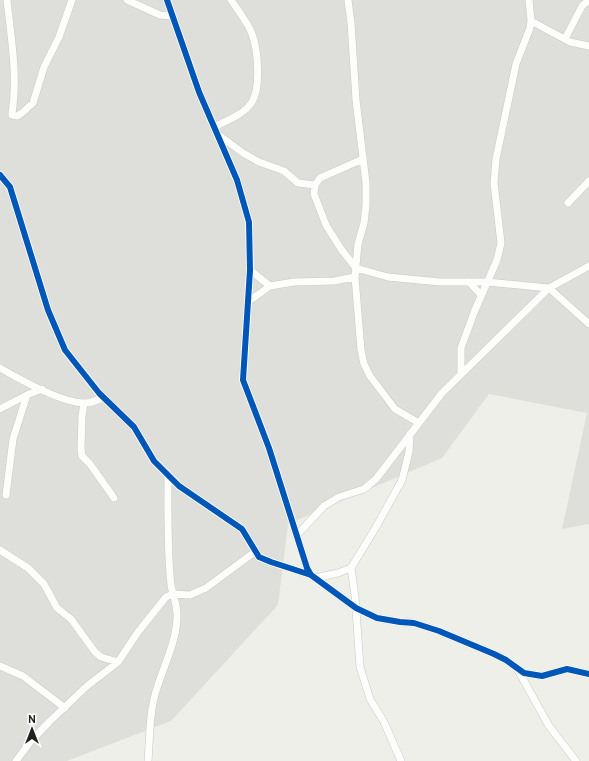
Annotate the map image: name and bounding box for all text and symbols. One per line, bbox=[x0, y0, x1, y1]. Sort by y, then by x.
north arrow bbox=[12, 709, 52, 749]
text: N bbox=[28, 713, 36, 727]

